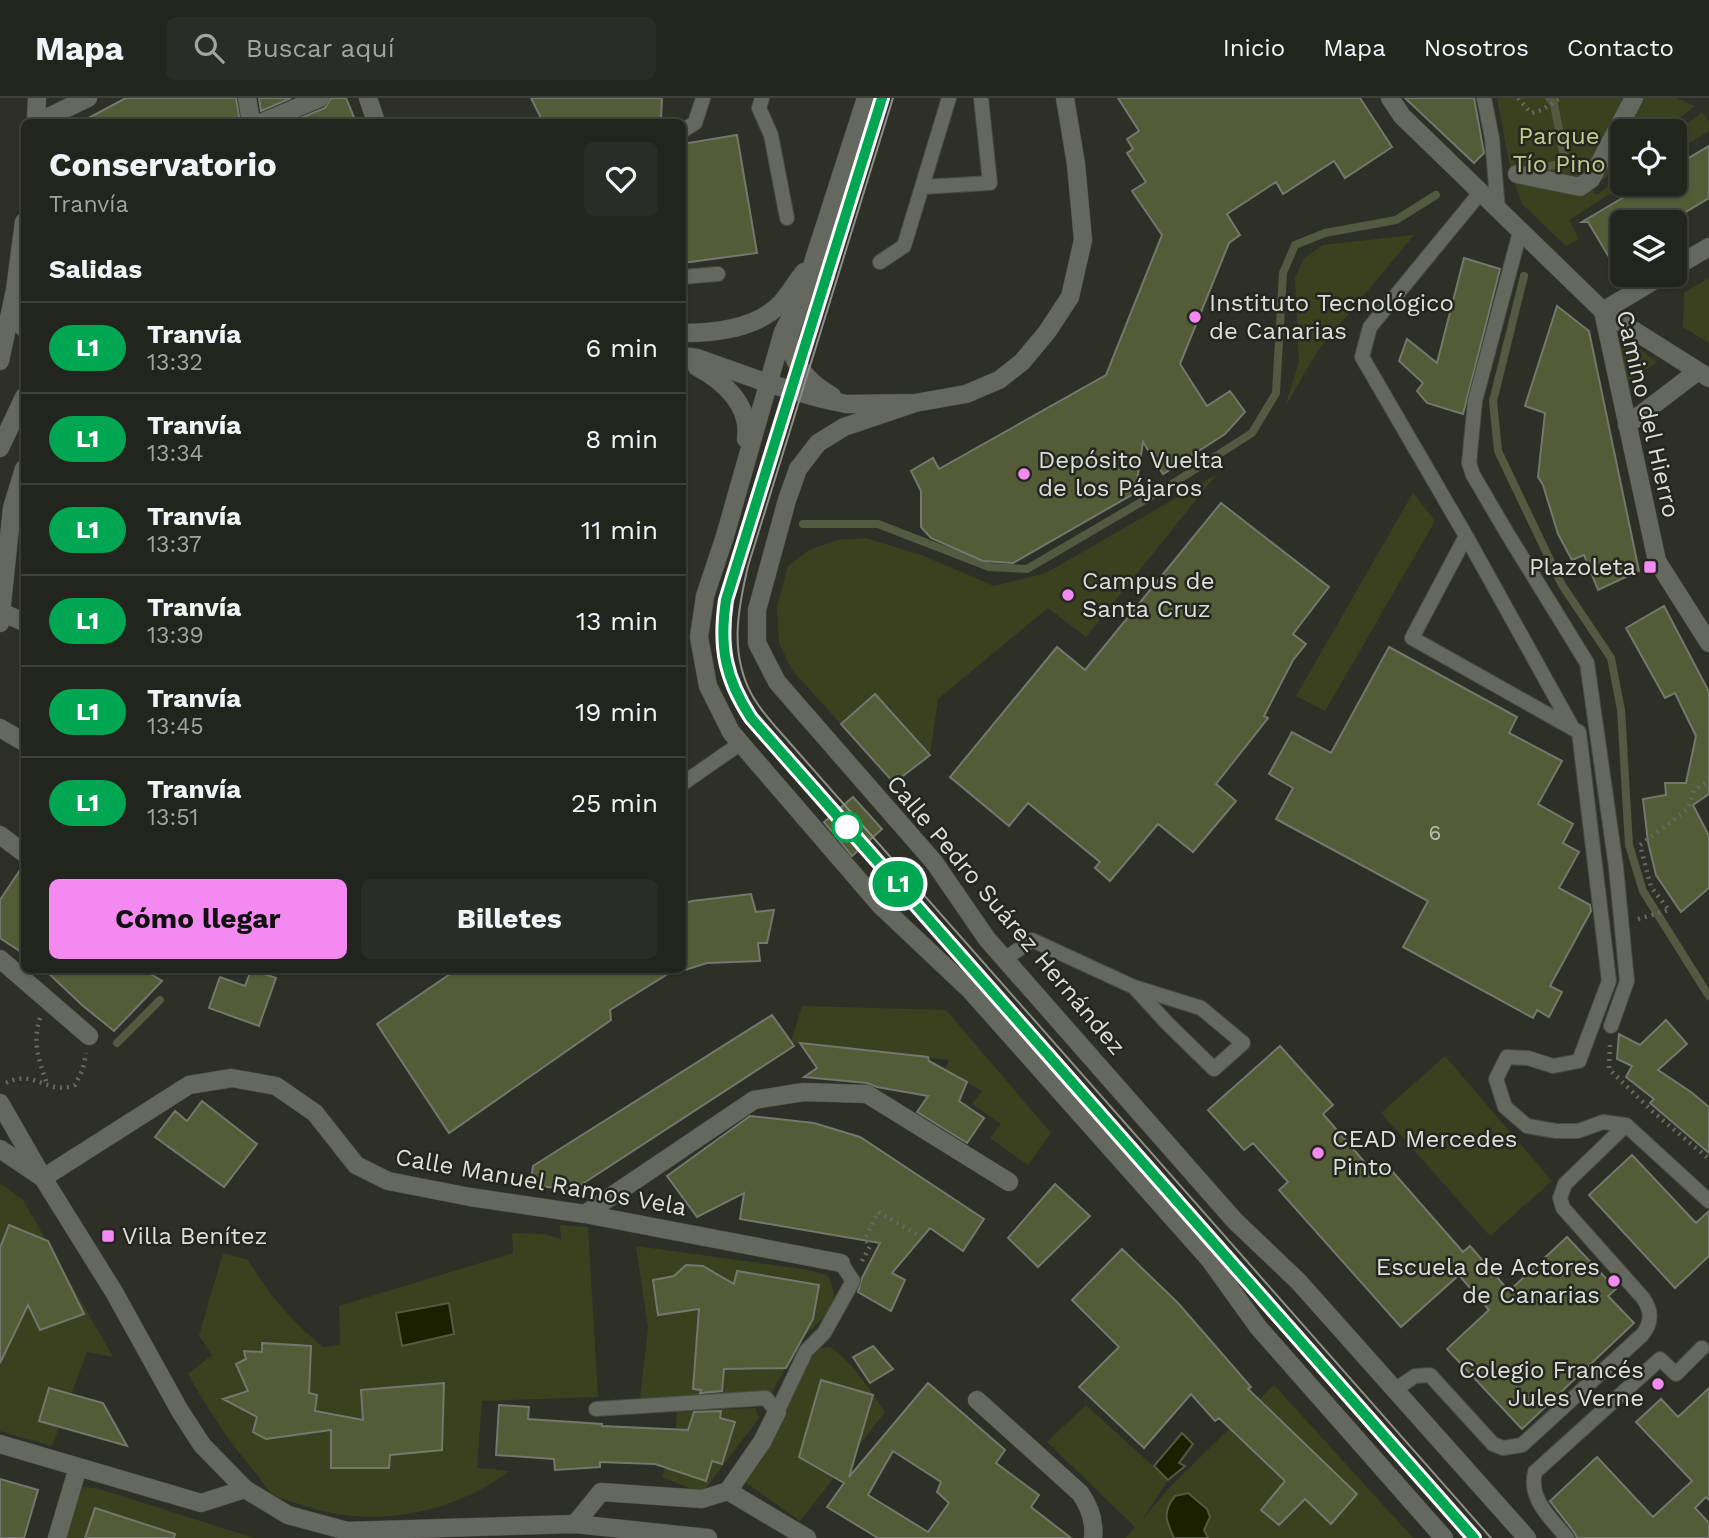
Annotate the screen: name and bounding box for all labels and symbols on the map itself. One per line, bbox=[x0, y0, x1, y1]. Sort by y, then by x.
park label: Parque Tío Pino bbox=[1512, 122, 1606, 178]
place label: Instituto Tecnológico de Canarias bbox=[1209, 289, 1454, 345]
street label: Camino del Hierro bbox=[1611, 308, 1685, 520]
marker: Instituto Tecnológico de Canarias bbox=[1187, 309, 1203, 325]
place label: Depósito Vuelta de los Pájaros bbox=[1038, 446, 1223, 502]
marker: Depósito Vuelta de los Pájaros bbox=[1016, 466, 1032, 482]
place label: Plazoleta bbox=[1529, 553, 1636, 581]
marker: Plazoleta bbox=[1642, 559, 1658, 575]
place label: Campus de Santa Cruz bbox=[1082, 567, 1215, 623]
marker: Campus de Santa Cruz bbox=[1060, 587, 1076, 603]
street label: Calle Pedro Suárez Hernández bbox=[881, 770, 1131, 1060]
unlabelled marker bbox=[832, 812, 862, 842]
house number: 6 bbox=[1429, 820, 1441, 845]
line badge: L1 bbox=[866, 861, 930, 907]
place label: CEAD Mercedes Pinto bbox=[1332, 1125, 1518, 1181]
street label: Calle Manuel Ramos Vela bbox=[393, 1143, 689, 1221]
marker: CEAD Mercedes Pinto bbox=[1310, 1145, 1326, 1161]
place label: Villa Benítez bbox=[122, 1222, 267, 1250]
marker: Villa Benítez bbox=[100, 1228, 116, 1244]
place label: Escuela de Actores de Canarias bbox=[1376, 1253, 1600, 1309]
marker: Escuela de Actores de Canarias bbox=[1606, 1273, 1622, 1289]
place label: Colegio Francés Jules Verne bbox=[1459, 1356, 1644, 1412]
marker: Colegio Francés Jules Verne bbox=[1650, 1376, 1666, 1392]

